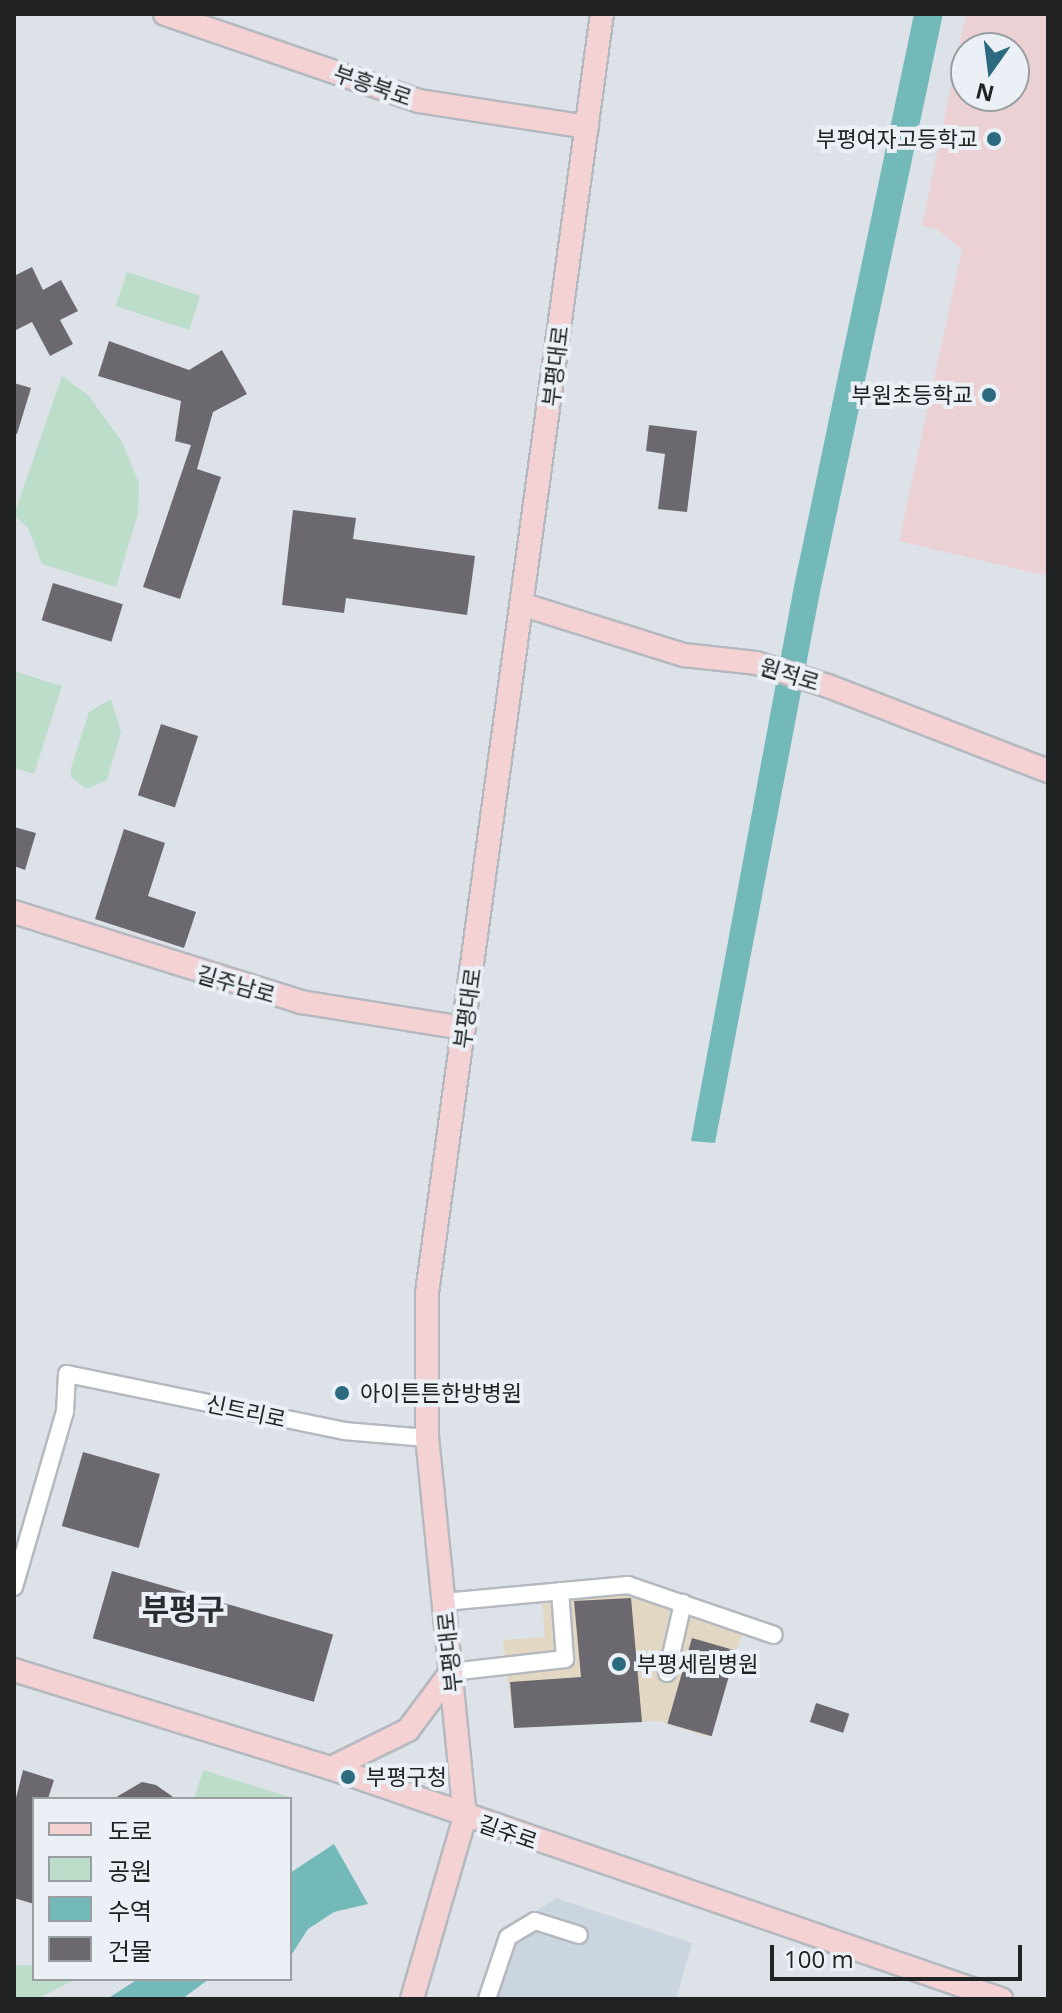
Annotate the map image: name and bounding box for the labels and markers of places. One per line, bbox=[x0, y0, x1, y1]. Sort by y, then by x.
place label: 부평여자고등학교 bbox=[816, 126, 978, 152]
marker: 부평여자고등학교 bbox=[985, 130, 1003, 148]
place label: 부원초등학교 bbox=[852, 382, 973, 408]
marker: 부원초등학교 bbox=[980, 386, 998, 404]
place label: 아이튼튼한방병원 bbox=[360, 1380, 522, 1406]
marker: 아이튼튼한방병원 bbox=[331, 1382, 353, 1404]
place label: 부평세림병원 bbox=[637, 1651, 758, 1677]
marker: 부평세림병원 bbox=[608, 1653, 630, 1675]
place label: 부평구청 bbox=[366, 1764, 447, 1790]
marker: 부평구청 bbox=[337, 1766, 359, 1788]

